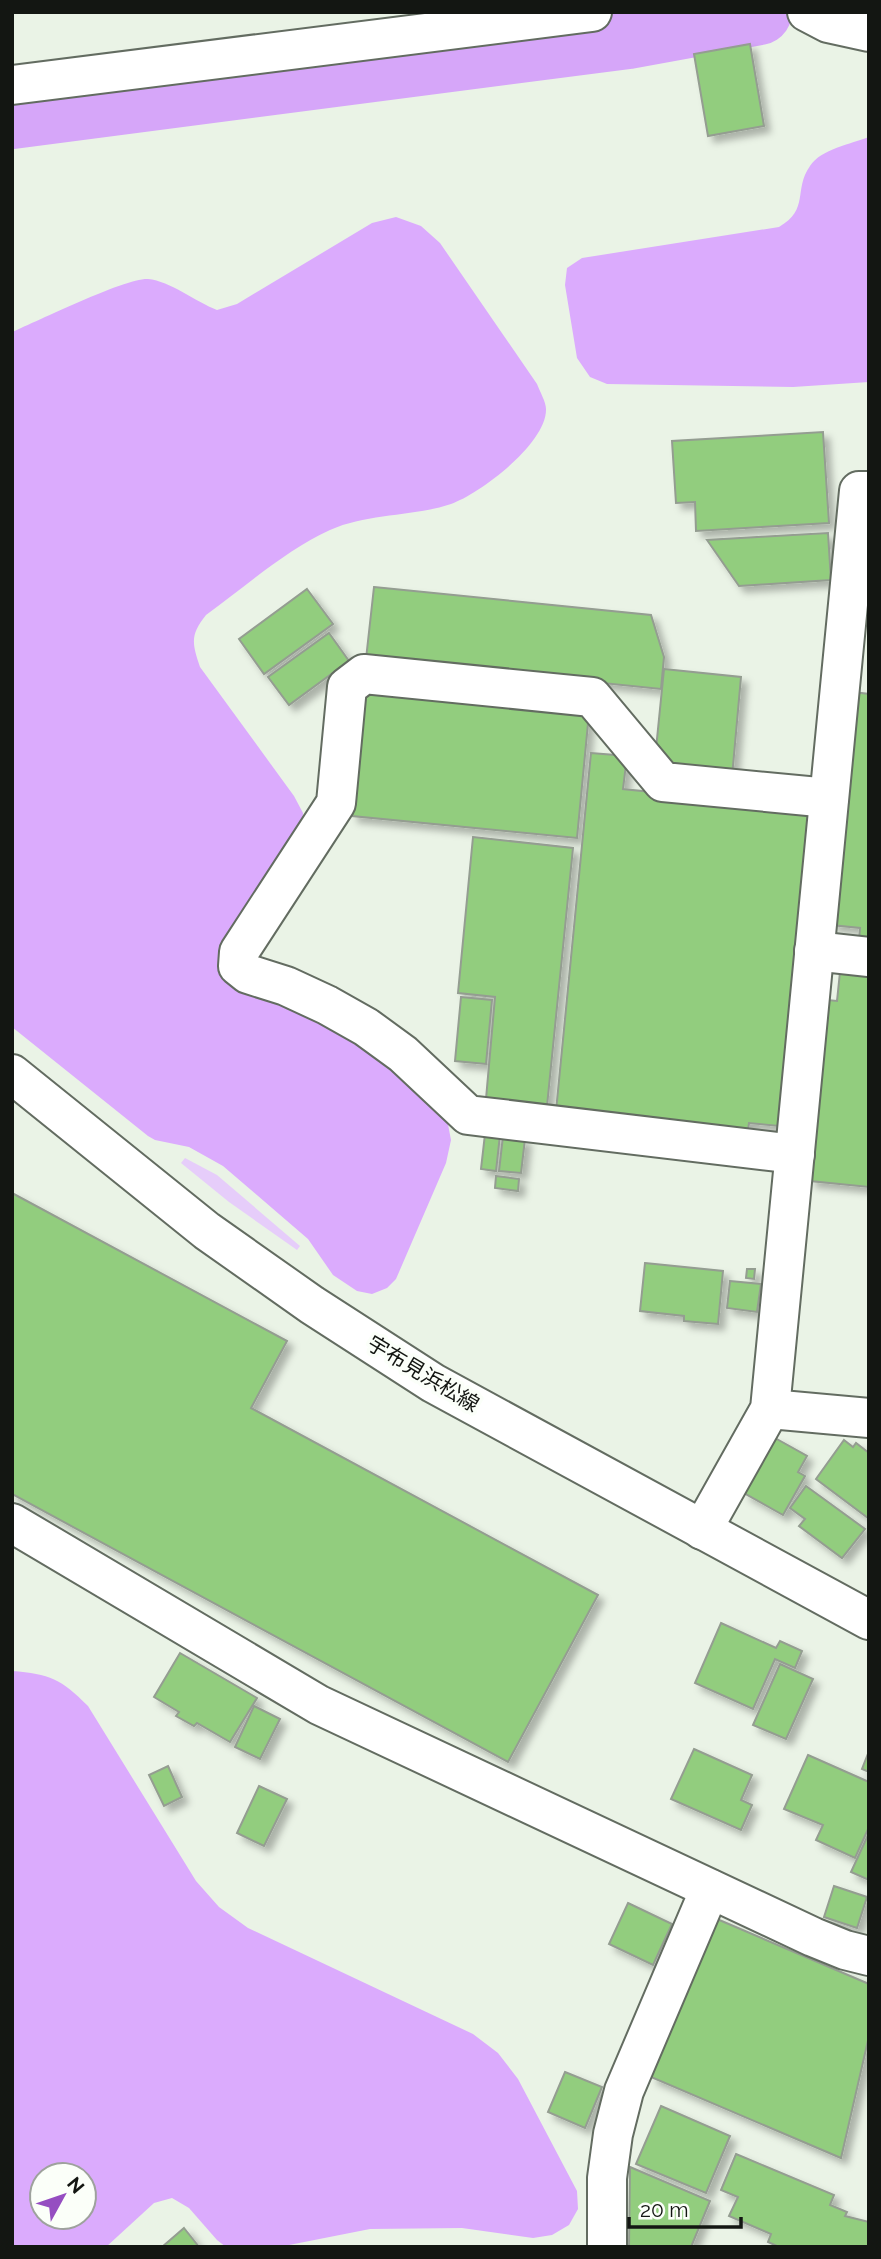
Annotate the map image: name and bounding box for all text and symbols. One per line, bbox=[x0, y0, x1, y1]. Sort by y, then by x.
street label: 宇布見浜松線 bbox=[363, 1330, 484, 1417]
north arrow bbox=[28, 2161, 98, 2231]
text: N bbox=[63, 2172, 89, 2198]
scale bar bbox=[629, 2186, 741, 2230]
text: 20 m bbox=[640, 2197, 688, 2222]

